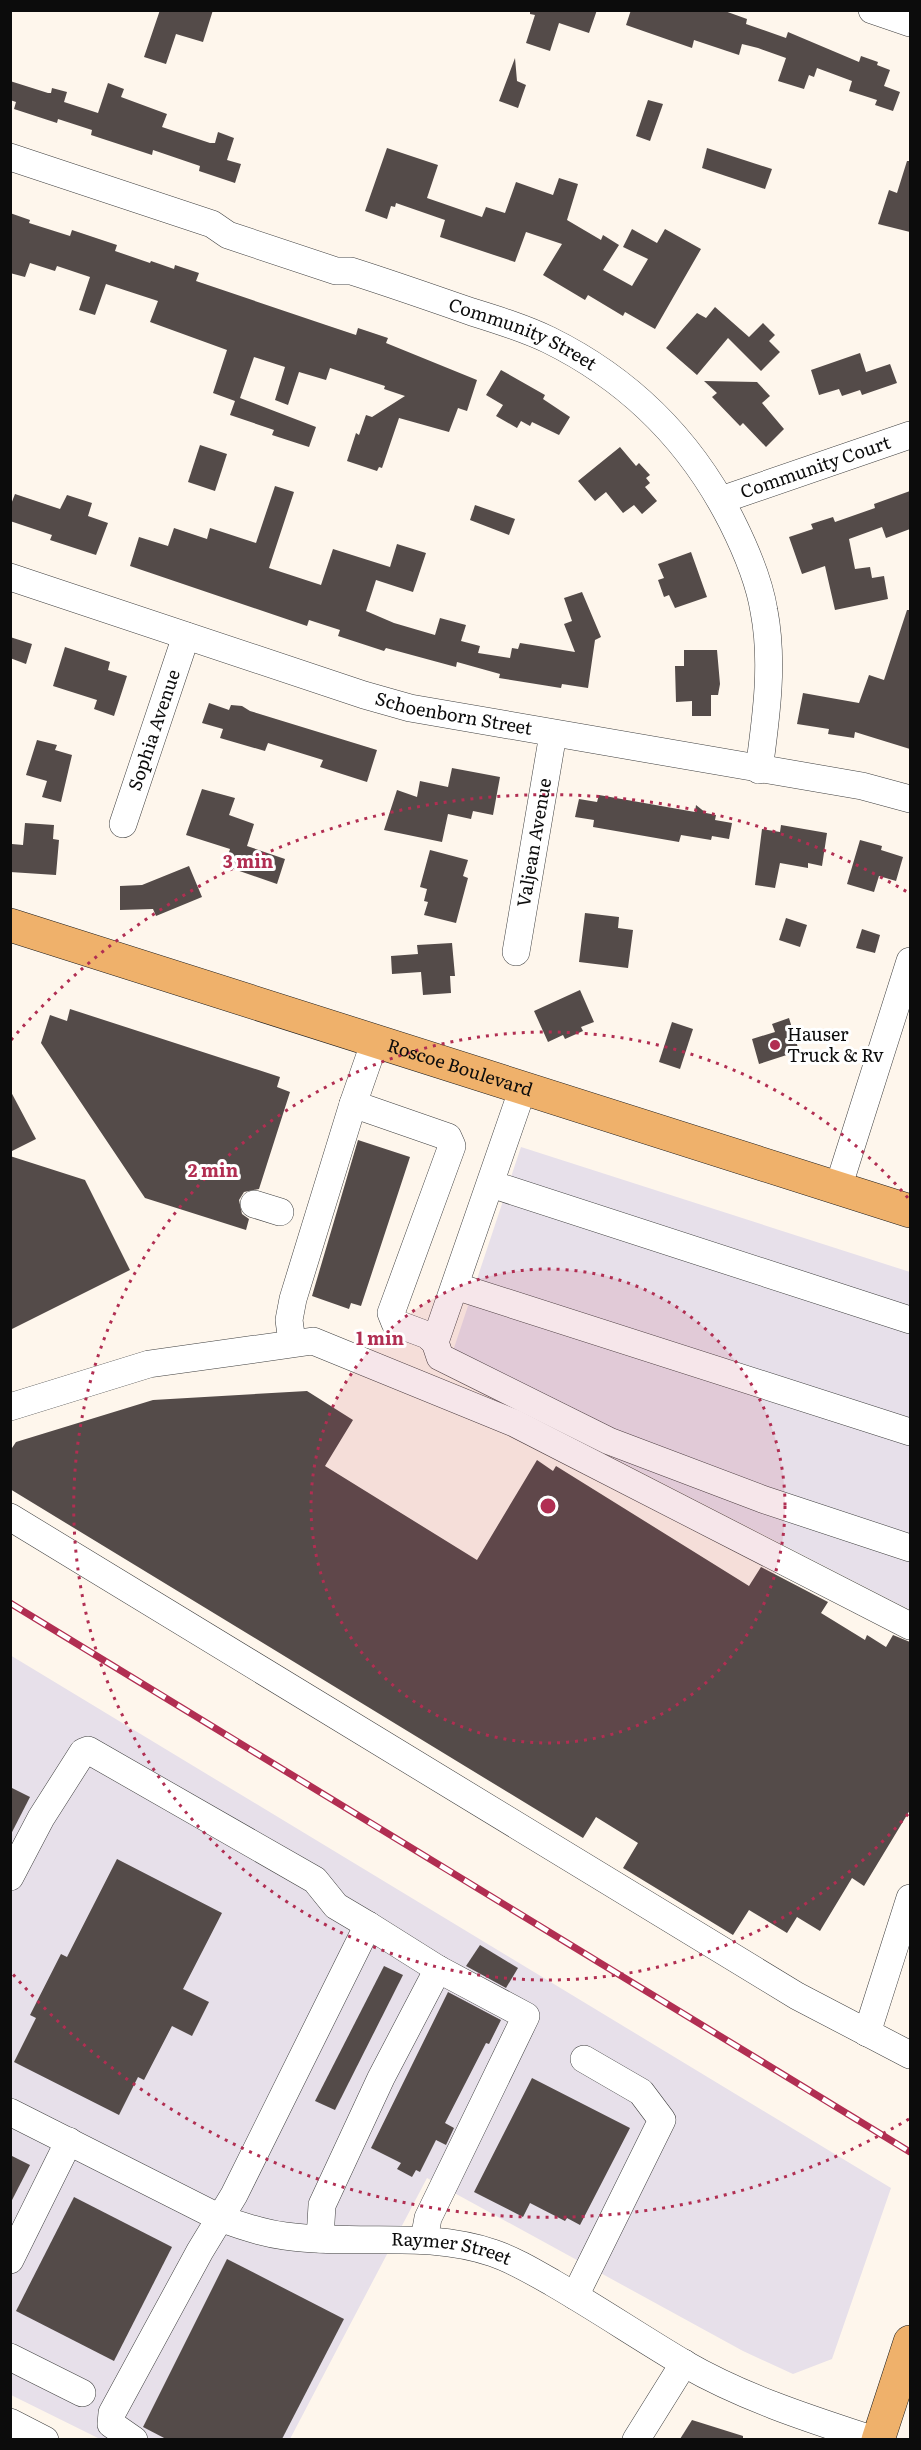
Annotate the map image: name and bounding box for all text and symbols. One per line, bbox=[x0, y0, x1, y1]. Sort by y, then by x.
street label: Community Street bbox=[445, 290, 603, 377]
street label: Community Court bbox=[736, 427, 895, 504]
street label: Sophia Avenue bbox=[120, 665, 186, 794]
street label: Schoenborn Street bbox=[372, 684, 535, 741]
street label: Valjean Avenue bbox=[509, 776, 557, 909]
text: 3 min bbox=[223, 847, 274, 874]
place label: Hauser Truck & Rv bbox=[787, 1020, 884, 1068]
street label: Roscoe Boulevard bbox=[384, 1031, 537, 1102]
marker: Hauser Truck & Rv bbox=[768, 1038, 782, 1052]
text: 2 min bbox=[188, 1156, 239, 1183]
text: 1 min bbox=[356, 1324, 405, 1351]
centre of rings bbox=[538, 1496, 558, 1516]
street label: Raymer Street bbox=[391, 2225, 517, 2271]

